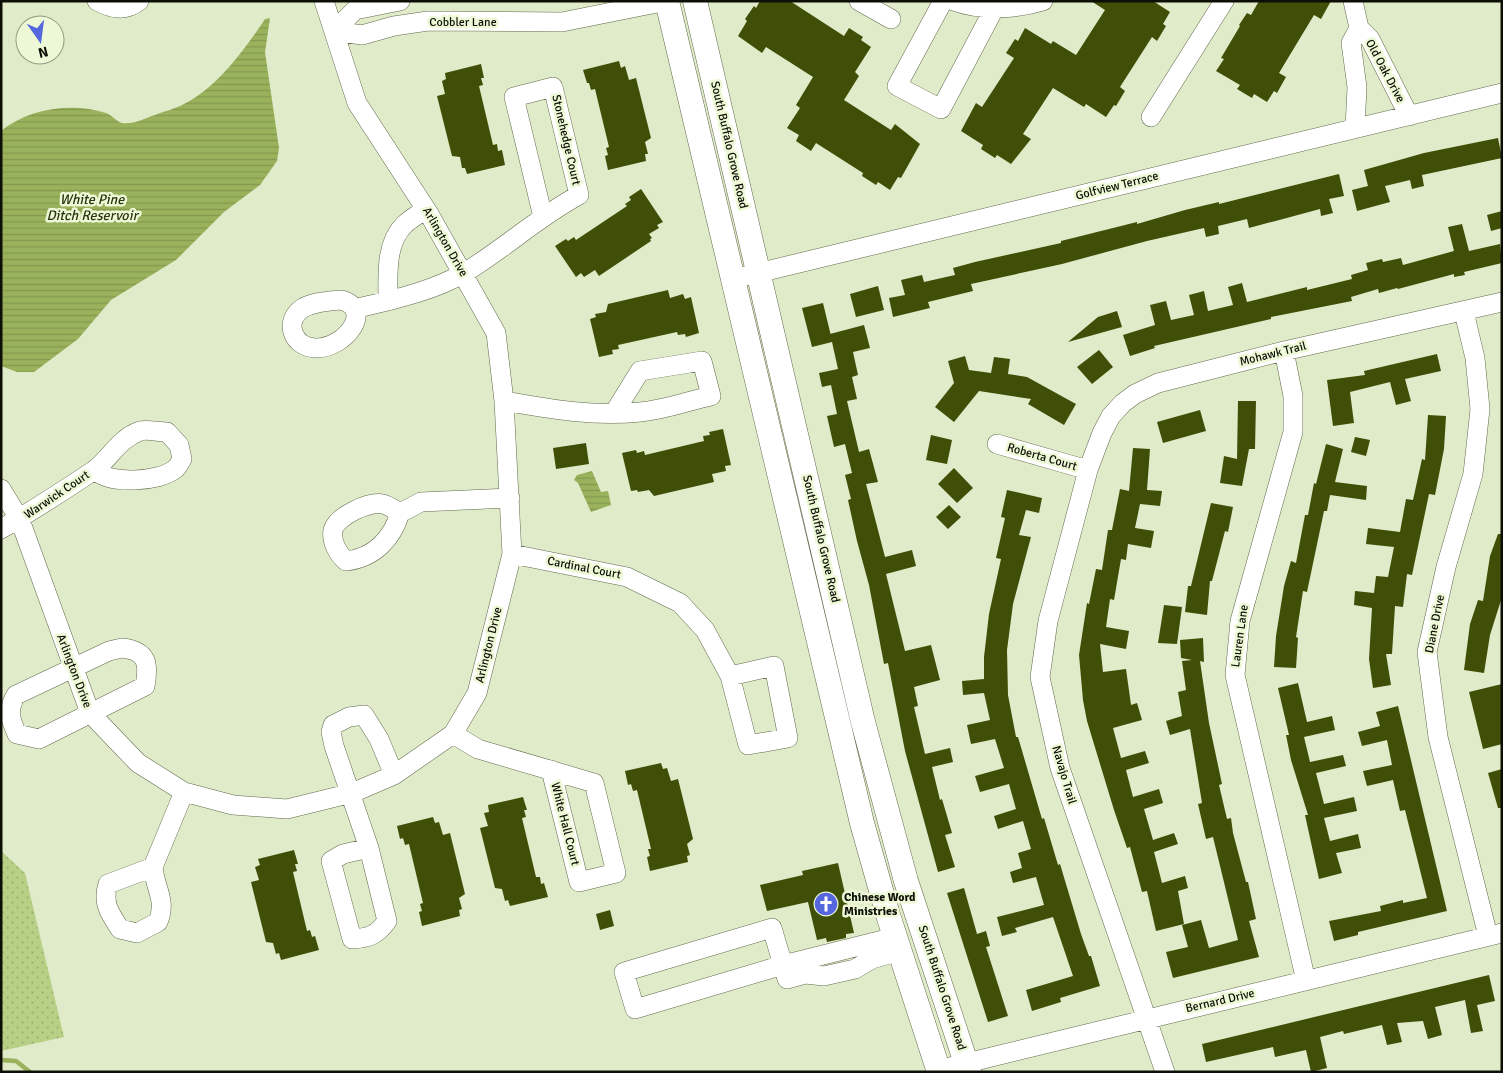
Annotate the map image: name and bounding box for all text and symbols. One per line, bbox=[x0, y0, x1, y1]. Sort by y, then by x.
north arrow bbox=[15, 15, 65, 65]
street label: Cobbler Lane bbox=[429, 15, 497, 30]
street label: Old Oak Drive bbox=[1362, 37, 1408, 105]
text: N bbox=[36, 43, 50, 62]
street label: South Buffalo Grove Road bbox=[707, 80, 751, 210]
street label: Stonehedge Court bbox=[548, 93, 584, 187]
street label: Golfview Terrace bbox=[1074, 168, 1160, 204]
water label: White Pine Ditch Reservoir bbox=[46, 191, 139, 224]
street label: Arlington Drive bbox=[419, 205, 471, 279]
street label: Mohawk Trail bbox=[1238, 338, 1308, 370]
street label: Roberta Court bbox=[1005, 440, 1079, 474]
street label: Warwick Court bbox=[21, 468, 93, 522]
street label: South Buffalo Grove Road bbox=[799, 474, 843, 604]
street label: Cardinal Court bbox=[546, 554, 622, 582]
street label: Diane Drive bbox=[1422, 594, 1448, 654]
street label: Lauren Lane bbox=[1228, 604, 1252, 668]
street label: Arlington Drive bbox=[472, 605, 506, 685]
street label: Arlington Drive bbox=[53, 632, 95, 710]
street label: Navajo Trail bbox=[1048, 744, 1080, 807]
street label: White Hall Court bbox=[547, 781, 583, 867]
place label: Chinese Word Ministries bbox=[844, 890, 916, 919]
church icon: Chinese Word Ministries bbox=[813, 891, 839, 917]
street label: South Buffalo Grove Road bbox=[915, 924, 969, 1052]
street label: Bernard Drive bbox=[1184, 986, 1256, 1016]

